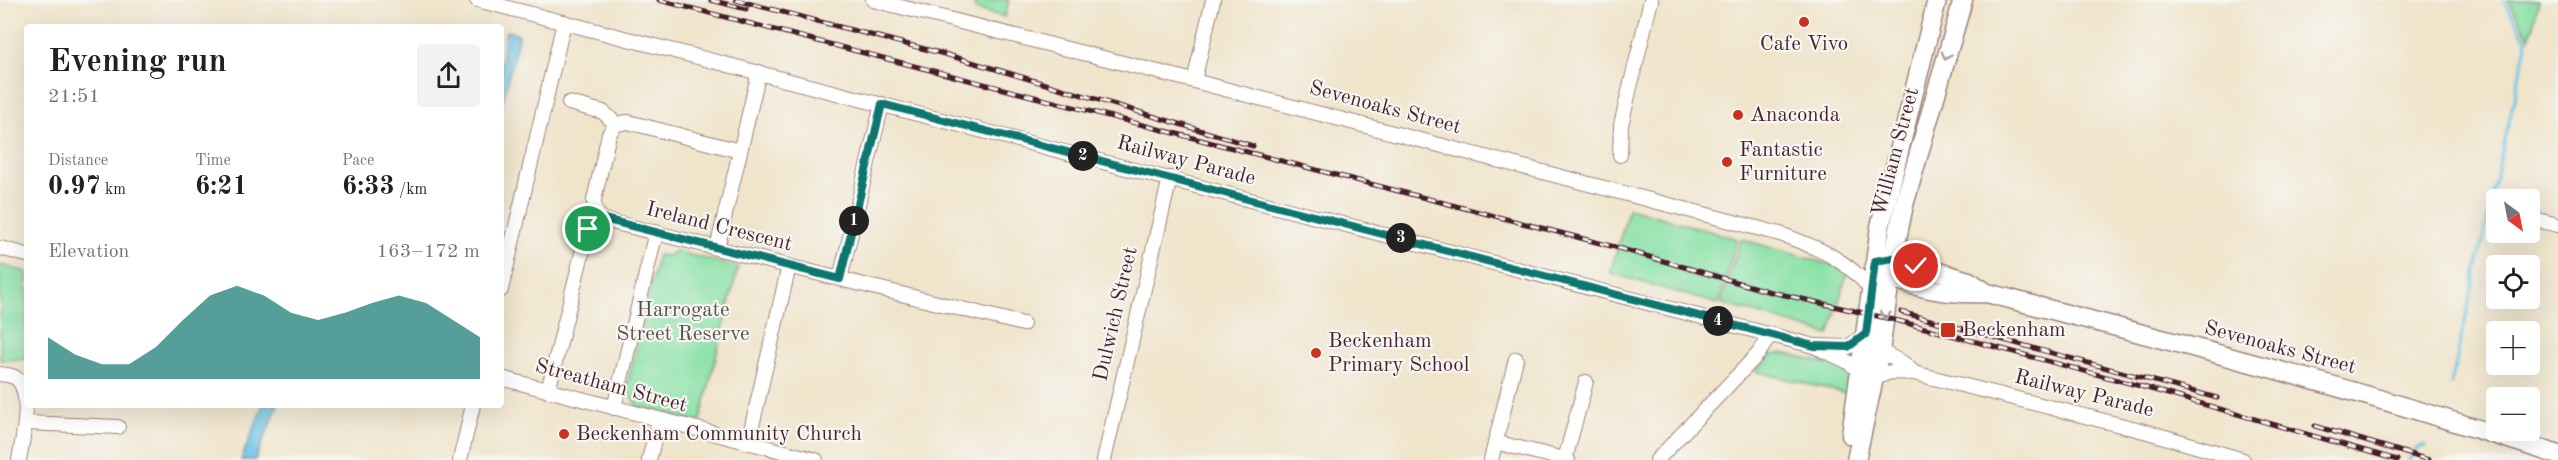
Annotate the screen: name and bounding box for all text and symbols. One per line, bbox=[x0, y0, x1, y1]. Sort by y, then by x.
marker: Cafe Vivo bbox=[1797, 15, 1811, 29]
place label: Cafe Vivo bbox=[1760, 34, 1848, 55]
button: share bbox=[417, 44, 480, 107]
text: Evening run bbox=[48, 46, 227, 79]
one-way arrow bbox=[1941, 50, 1953, 61]
street label: Sevenoaks Street bbox=[1307, 78, 1463, 138]
street label: William Street bbox=[1869, 85, 1923, 219]
text: 21:51 bbox=[48, 87, 100, 107]
place label: Anaconda bbox=[1750, 105, 1840, 126]
marker: Anaconda bbox=[1731, 108, 1745, 122]
street label: Railway Parade bbox=[1114, 132, 1258, 190]
place label: Fantastic Furniture bbox=[1739, 140, 1827, 185]
pin: 2 bbox=[1068, 141, 1098, 171]
text: 2 bbox=[1078, 148, 1088, 164]
text: Distance bbox=[48, 153, 108, 169]
text: Time bbox=[195, 153, 231, 169]
text: Pace bbox=[342, 153, 374, 169]
marker: Fantastic Furniture bbox=[1720, 155, 1734, 169]
text: 0.97 bbox=[48, 174, 101, 200]
text: 6:21 bbox=[195, 174, 248, 200]
text: 6:33 bbox=[342, 174, 395, 200]
text: km bbox=[101, 182, 126, 198]
text: /km bbox=[395, 182, 427, 198]
north arrow bbox=[2486, 189, 2540, 243]
map controls bbox=[2486, 189, 2540, 441]
street label: Ireland Crescent bbox=[644, 199, 794, 255]
pin bbox=[562, 203, 613, 254]
pin: 1 bbox=[839, 206, 869, 236]
icon: arrive bbox=[571, 212, 604, 245]
text: 1 bbox=[849, 213, 859, 229]
pin: 3 bbox=[1386, 223, 1416, 253]
text: 3 bbox=[1396, 230, 1406, 246]
pin bbox=[1890, 240, 1941, 291]
text: Elevation bbox=[48, 242, 129, 262]
text: 163–172 m bbox=[377, 242, 480, 262]
street label: Dulwich Street bbox=[1090, 245, 1142, 383]
icon: check bbox=[1899, 249, 1932, 282]
button: locate bbox=[2486, 255, 2540, 309]
park label: Harrogate Street Reserve bbox=[616, 300, 750, 345]
pin: 4 bbox=[1703, 306, 1733, 336]
one-way arrow bbox=[1879, 310, 1892, 319]
text: 4 bbox=[1713, 313, 1723, 329]
street label: Sevenoaks Street bbox=[2202, 318, 2358, 378]
place label: Beckenham bbox=[1962, 320, 2066, 341]
marker: Beckenham bbox=[1939, 321, 1957, 339]
button: + bbox=[2486, 321, 2540, 375]
place label: Beckenham Primary School bbox=[1328, 331, 1470, 376]
marker: Beckenham Primary School bbox=[1309, 346, 1323, 360]
street label: Streatham Street bbox=[533, 356, 689, 416]
street label: Railway Parade bbox=[2012, 367, 2156, 421]
button: − bbox=[2486, 387, 2540, 441]
place label: Beckenham Community Church bbox=[576, 424, 862, 445]
marker: Beckenham Community Church bbox=[557, 427, 571, 441]

